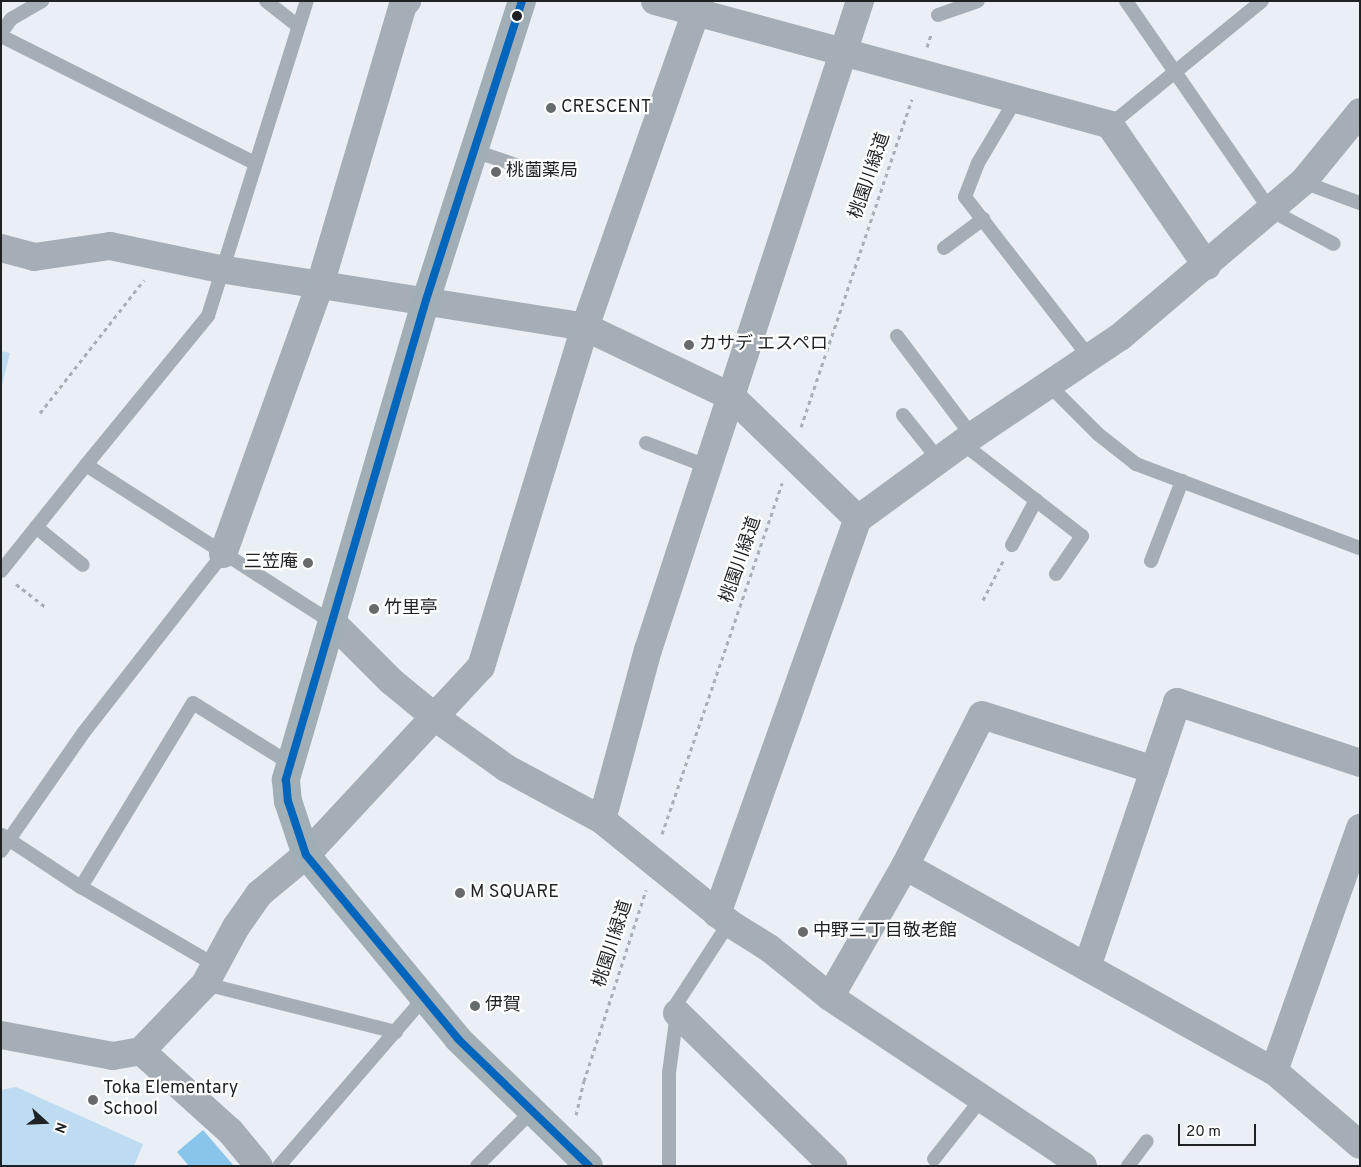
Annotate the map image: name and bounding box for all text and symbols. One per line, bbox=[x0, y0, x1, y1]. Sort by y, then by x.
unlabelled marker bbox=[512, 11, 522, 21]
place label: CRESCENT bbox=[561, 97, 651, 119]
marker: CRESCENT bbox=[545, 102, 557, 114]
street label: 桃園川緑道 bbox=[846, 130, 896, 222]
place label: 桃薗薬局 bbox=[506, 161, 578, 183]
marker: 桃薗薬局 bbox=[490, 166, 502, 178]
place label: カサデ エスペロ bbox=[699, 334, 829, 356]
marker: カサデ エスペロ bbox=[683, 339, 695, 351]
street label: 桃園川緑道 bbox=[717, 514, 767, 606]
place label: 三笠庵 bbox=[244, 552, 298, 574]
marker: 三笠庵 bbox=[302, 557, 314, 569]
place label: 竹里亭 bbox=[384, 598, 438, 620]
marker: 竹里亭 bbox=[368, 603, 380, 615]
place label: M SQUARE bbox=[470, 882, 559, 904]
marker: M SQUARE bbox=[454, 887, 466, 899]
street label: 桃園川緑道 bbox=[590, 898, 638, 990]
place label: 中野三丁目敬老館 bbox=[813, 921, 957, 943]
marker: 中野三丁目敬老館 bbox=[797, 926, 809, 938]
place label: 伊賀 bbox=[485, 995, 521, 1017]
marker: 伊賀 bbox=[469, 1000, 481, 1012]
place label: Toka Elementary School bbox=[103, 1079, 238, 1122]
marker: Toka Elementary School bbox=[87, 1094, 99, 1106]
north arrow bbox=[20, 1097, 70, 1147]
scale bar bbox=[1181, 1114, 1258, 1146]
text: N bbox=[50, 1120, 69, 1135]
text: 20 m bbox=[1186, 1123, 1221, 1142]

